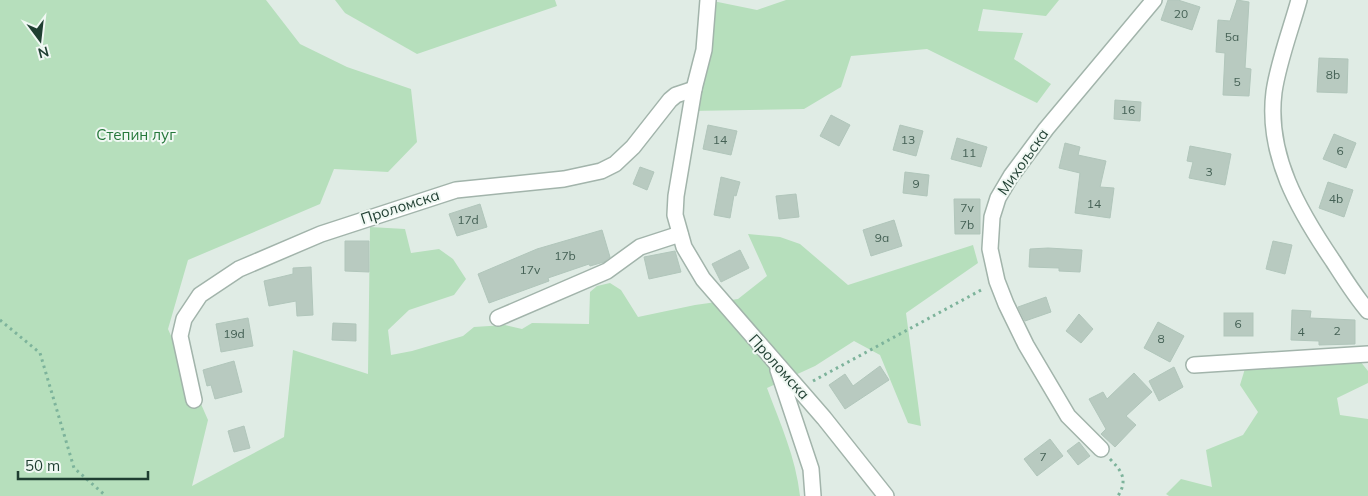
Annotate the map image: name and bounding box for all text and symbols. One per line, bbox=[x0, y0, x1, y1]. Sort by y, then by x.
house number: 20 bbox=[1174, 6, 1188, 21]
north arrow bbox=[15, 15, 65, 65]
house number: 5a bbox=[1225, 29, 1239, 44]
text: N bbox=[36, 42, 51, 63]
house number: 8b bbox=[1326, 67, 1340, 82]
house number: 5 bbox=[1233, 74, 1241, 89]
house number: 16 bbox=[1121, 102, 1135, 117]
park label: Степин луг bbox=[96, 125, 176, 144]
street label: Михољска bbox=[993, 125, 1052, 199]
house number: 14 bbox=[713, 132, 727, 147]
house number: 13 bbox=[901, 132, 915, 147]
house number: 6 bbox=[1336, 143, 1344, 158]
house number: 11 bbox=[962, 145, 976, 160]
house number: 3 bbox=[1205, 164, 1213, 179]
house number: 9 bbox=[912, 176, 920, 191]
street label: Проломска bbox=[358, 185, 442, 228]
house number: 4b bbox=[1329, 191, 1343, 206]
house number: 14 bbox=[1087, 196, 1101, 211]
house number: 7v bbox=[960, 200, 974, 215]
house number: 17d bbox=[457, 212, 479, 227]
house number: 7b bbox=[960, 217, 974, 232]
house number: 9a bbox=[875, 230, 889, 245]
house number: 17b bbox=[554, 248, 576, 263]
house number: 17v bbox=[520, 262, 541, 277]
house number: 6 bbox=[1234, 316, 1242, 331]
house number: 2 bbox=[1333, 323, 1341, 338]
house number: 4 bbox=[1297, 324, 1305, 339]
house number: 19d bbox=[223, 326, 245, 341]
street label: Проломска bbox=[745, 330, 814, 403]
house number: 8 bbox=[1157, 331, 1165, 346]
scale bar bbox=[18, 448, 148, 480]
house number: 7 bbox=[1039, 449, 1047, 464]
text: 50 m bbox=[25, 456, 60, 475]

